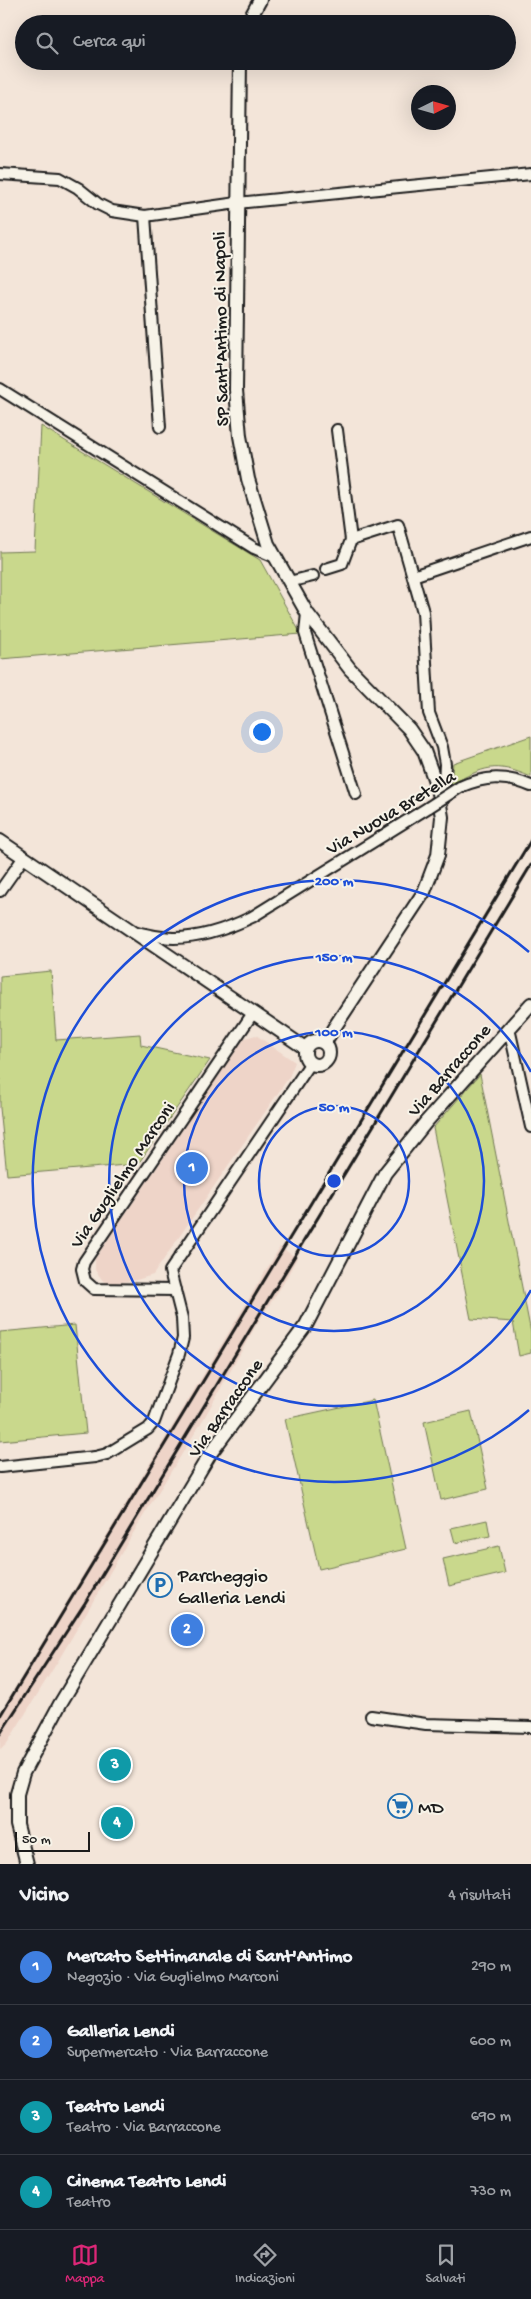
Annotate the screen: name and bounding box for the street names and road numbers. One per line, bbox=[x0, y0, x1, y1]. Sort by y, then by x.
street label: SP Sant'Antimo di Napoli bbox=[209, 231, 236, 427]
street label: Via Nuova Bretella bbox=[322, 766, 462, 862]
street label: Via Barraccone bbox=[403, 1020, 497, 1123]
street label: Via Guglielmo Marconi bbox=[66, 1098, 181, 1254]
street label: Via Barraccone bbox=[184, 1355, 270, 1464]

